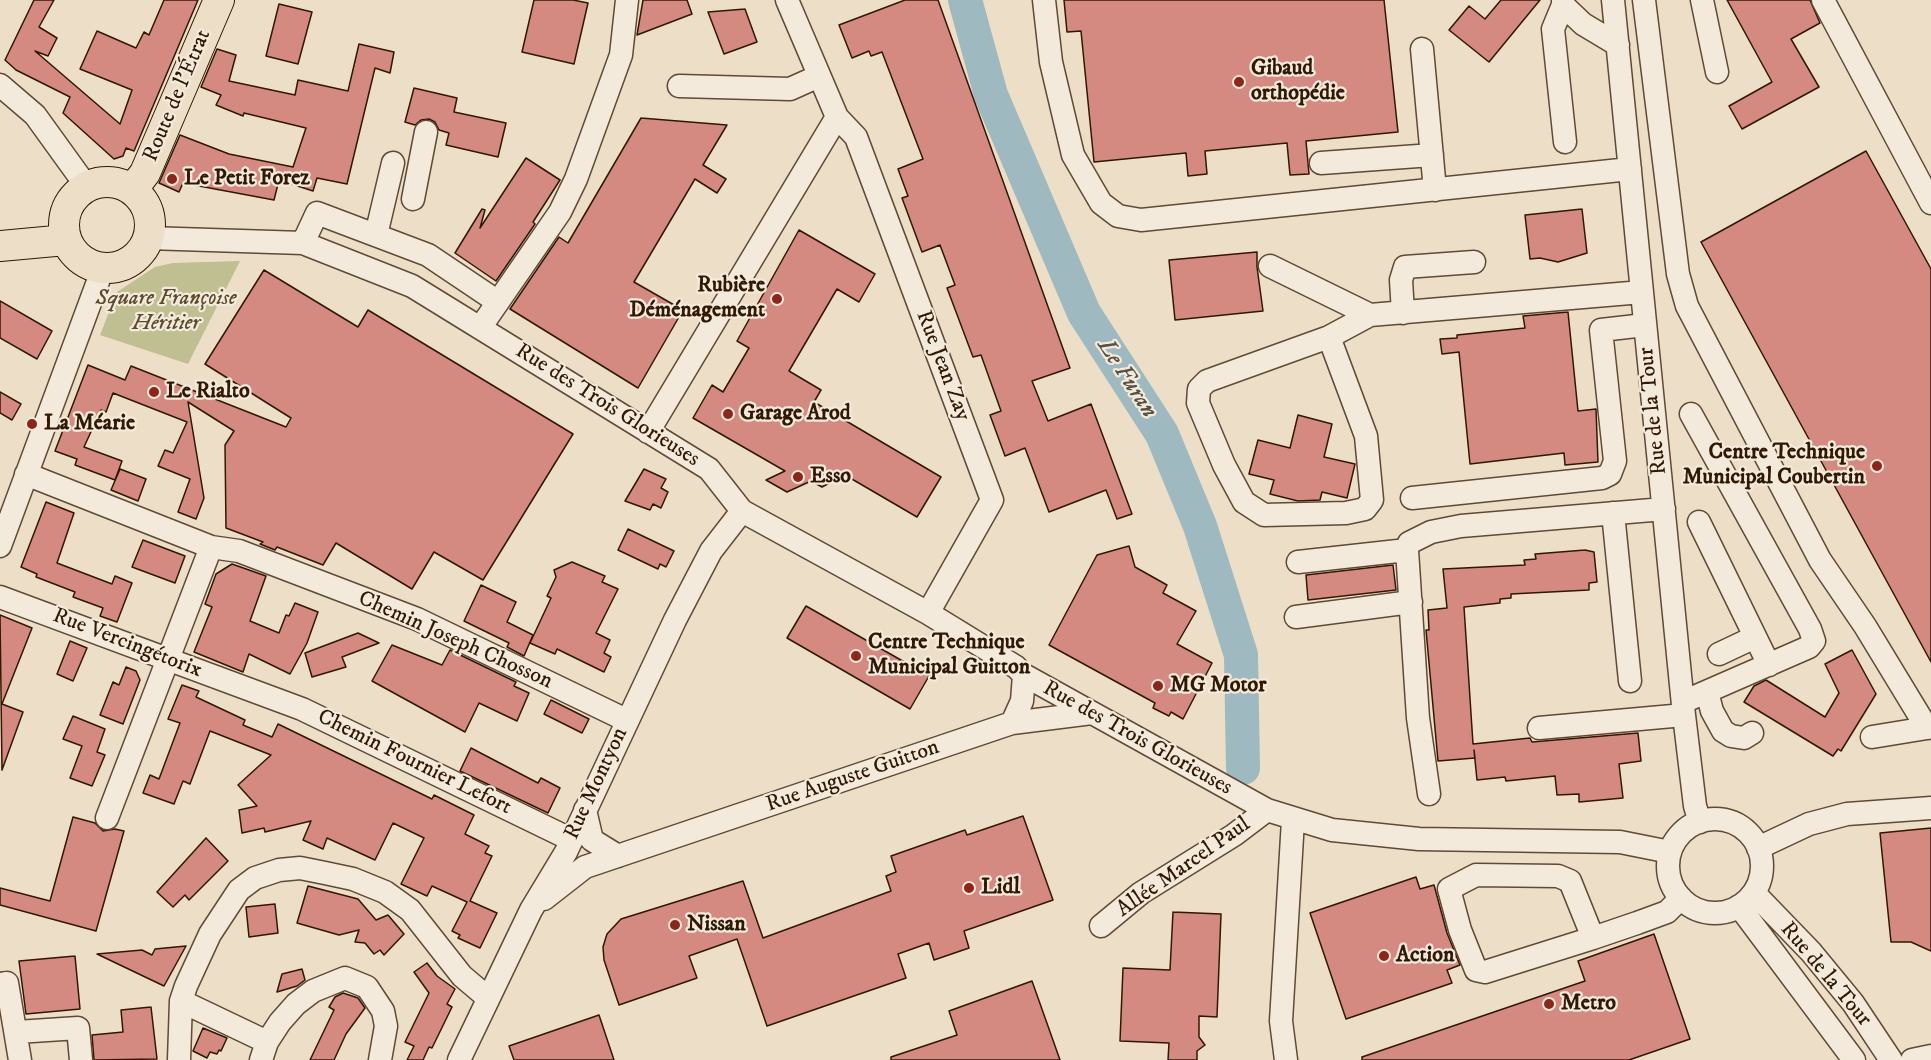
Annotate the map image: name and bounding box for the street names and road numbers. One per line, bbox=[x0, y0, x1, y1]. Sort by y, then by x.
street label: Route de l'Étrat bbox=[138, 26, 218, 166]
street label: Rue Jean Zay bbox=[909, 307, 975, 425]
street label: Rue des Trois Glorieuses bbox=[510, 339, 704, 473]
street label: Rue de la Tour bbox=[1634, 346, 1674, 476]
street label: Chemin Joseph Chosson bbox=[354, 586, 556, 696]
street label: Rue Vercingétorix bbox=[49, 603, 205, 685]
street label: Rue des Trois Glorieuses bbox=[1038, 676, 1236, 802]
street label: Chemin Fournier Lefort bbox=[313, 704, 515, 822]
street label: Rue Montyon bbox=[560, 724, 634, 844]
street label: Rue Auguste Guitton bbox=[763, 735, 943, 819]
street label: Allée Marcel Paul bbox=[1112, 812, 1256, 924]
street label: Rue de la Tour bbox=[1774, 917, 1876, 1033]

